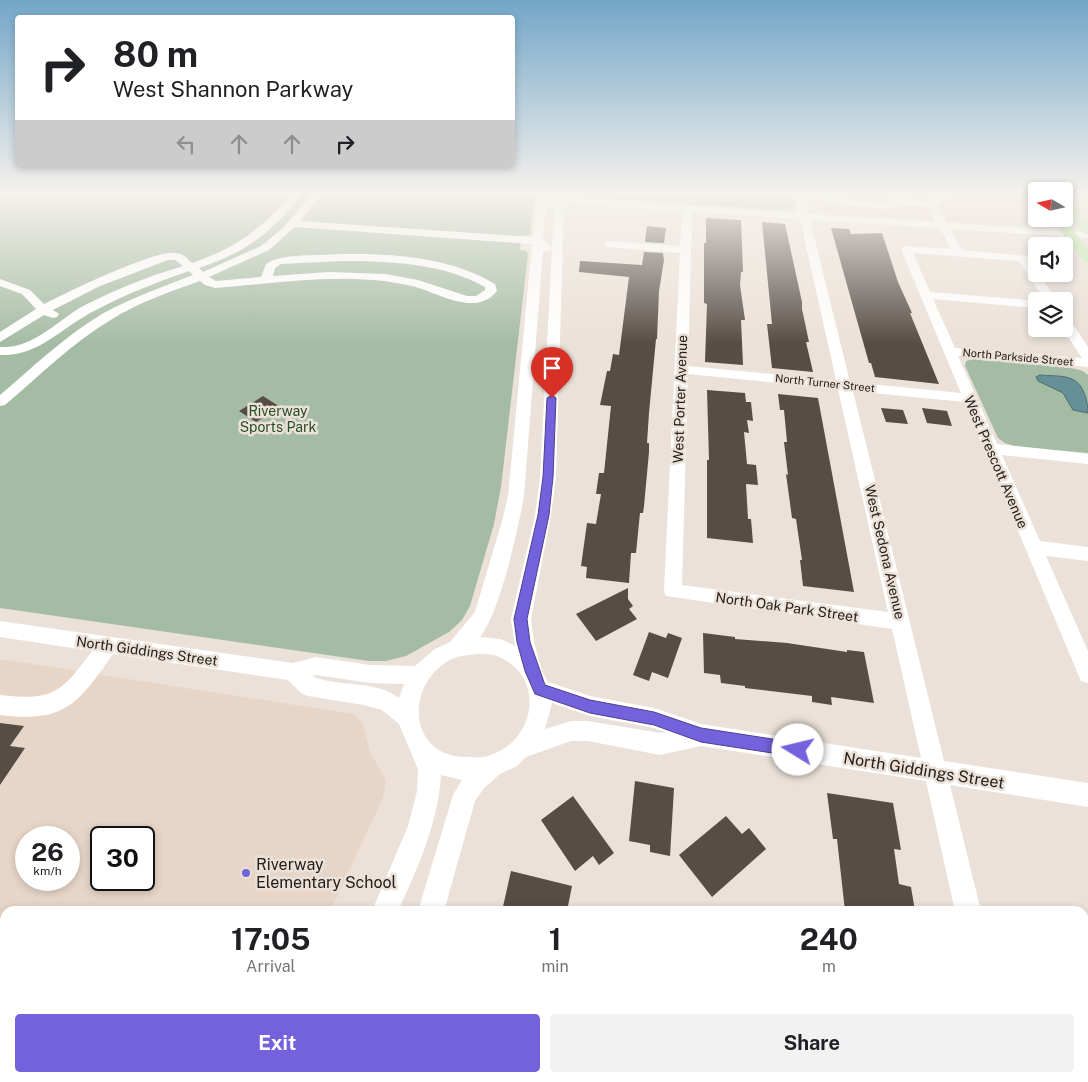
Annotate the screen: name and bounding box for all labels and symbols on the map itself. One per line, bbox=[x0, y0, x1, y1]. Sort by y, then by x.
north arrow bbox=[1028, 182, 1072, 228]
street label: West Porter Avenue bbox=[670, 334, 690, 463]
street label: North Parkside Street bbox=[962, 346, 1074, 368]
pin bbox=[531, 347, 573, 398]
street label: North Turner Street bbox=[775, 372, 875, 394]
street label: West Prescott Avenue bbox=[961, 393, 1031, 531]
park label: Riverway Sports Park bbox=[240, 403, 316, 435]
street label: West Sedona Avenue bbox=[862, 483, 908, 621]
street label: North Oak Park Street bbox=[715, 589, 859, 625]
street label: North Giddings Street bbox=[75, 633, 219, 669]
position arrow bbox=[771, 723, 823, 775]
street label: North Giddings Street bbox=[842, 748, 1006, 793]
speed limit sign: 30 bbox=[90, 826, 155, 891]
place label: Riverway Elementary School bbox=[256, 855, 397, 892]
marker: Riverway Elementary School bbox=[240, 867, 252, 879]

